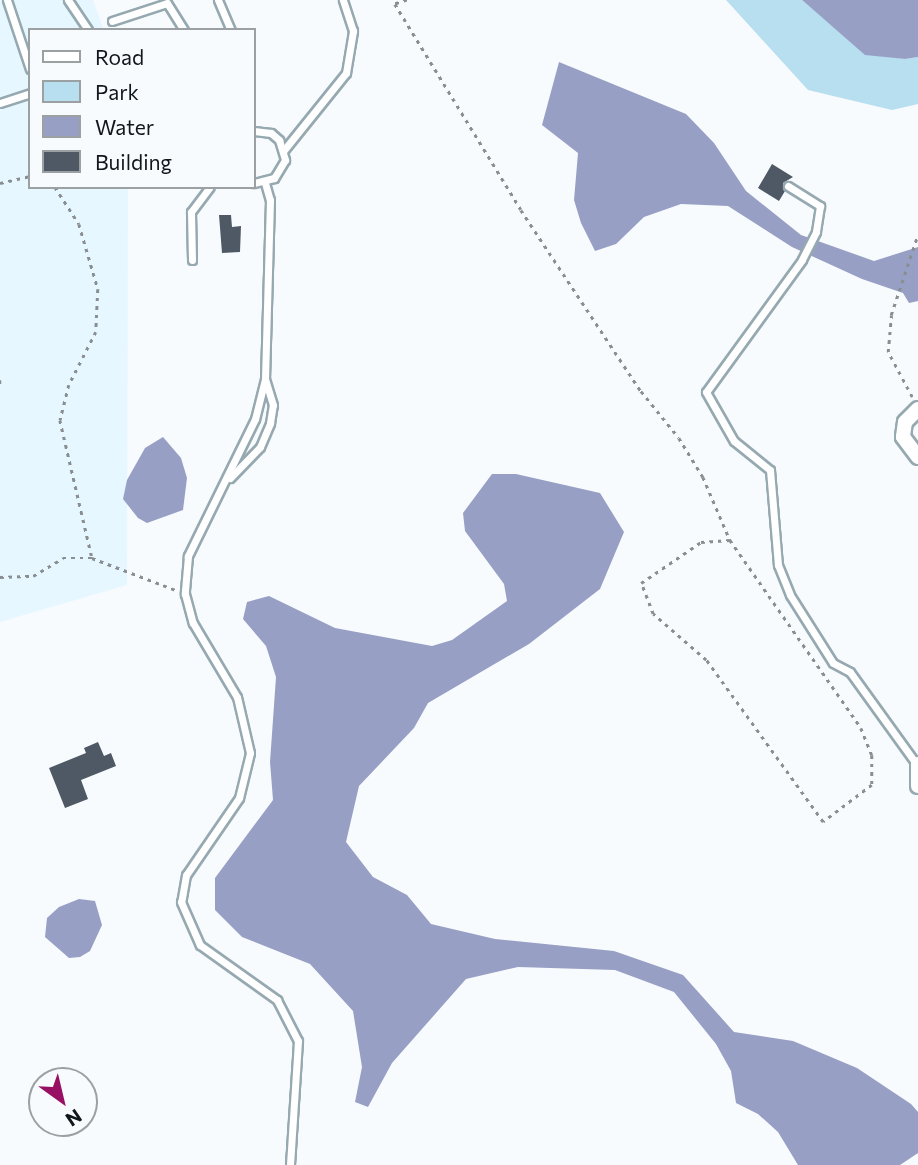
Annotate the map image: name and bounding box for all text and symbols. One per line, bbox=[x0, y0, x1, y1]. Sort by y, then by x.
legend bbox=[28, 28, 256, 189]
text: Road bbox=[95, 44, 144, 69]
text: Park bbox=[95, 79, 139, 104]
text: Water bbox=[95, 114, 154, 139]
text: Building bbox=[95, 149, 172, 174]
north arrow bbox=[28, 1067, 98, 1137]
text: N bbox=[62, 1105, 86, 1132]

